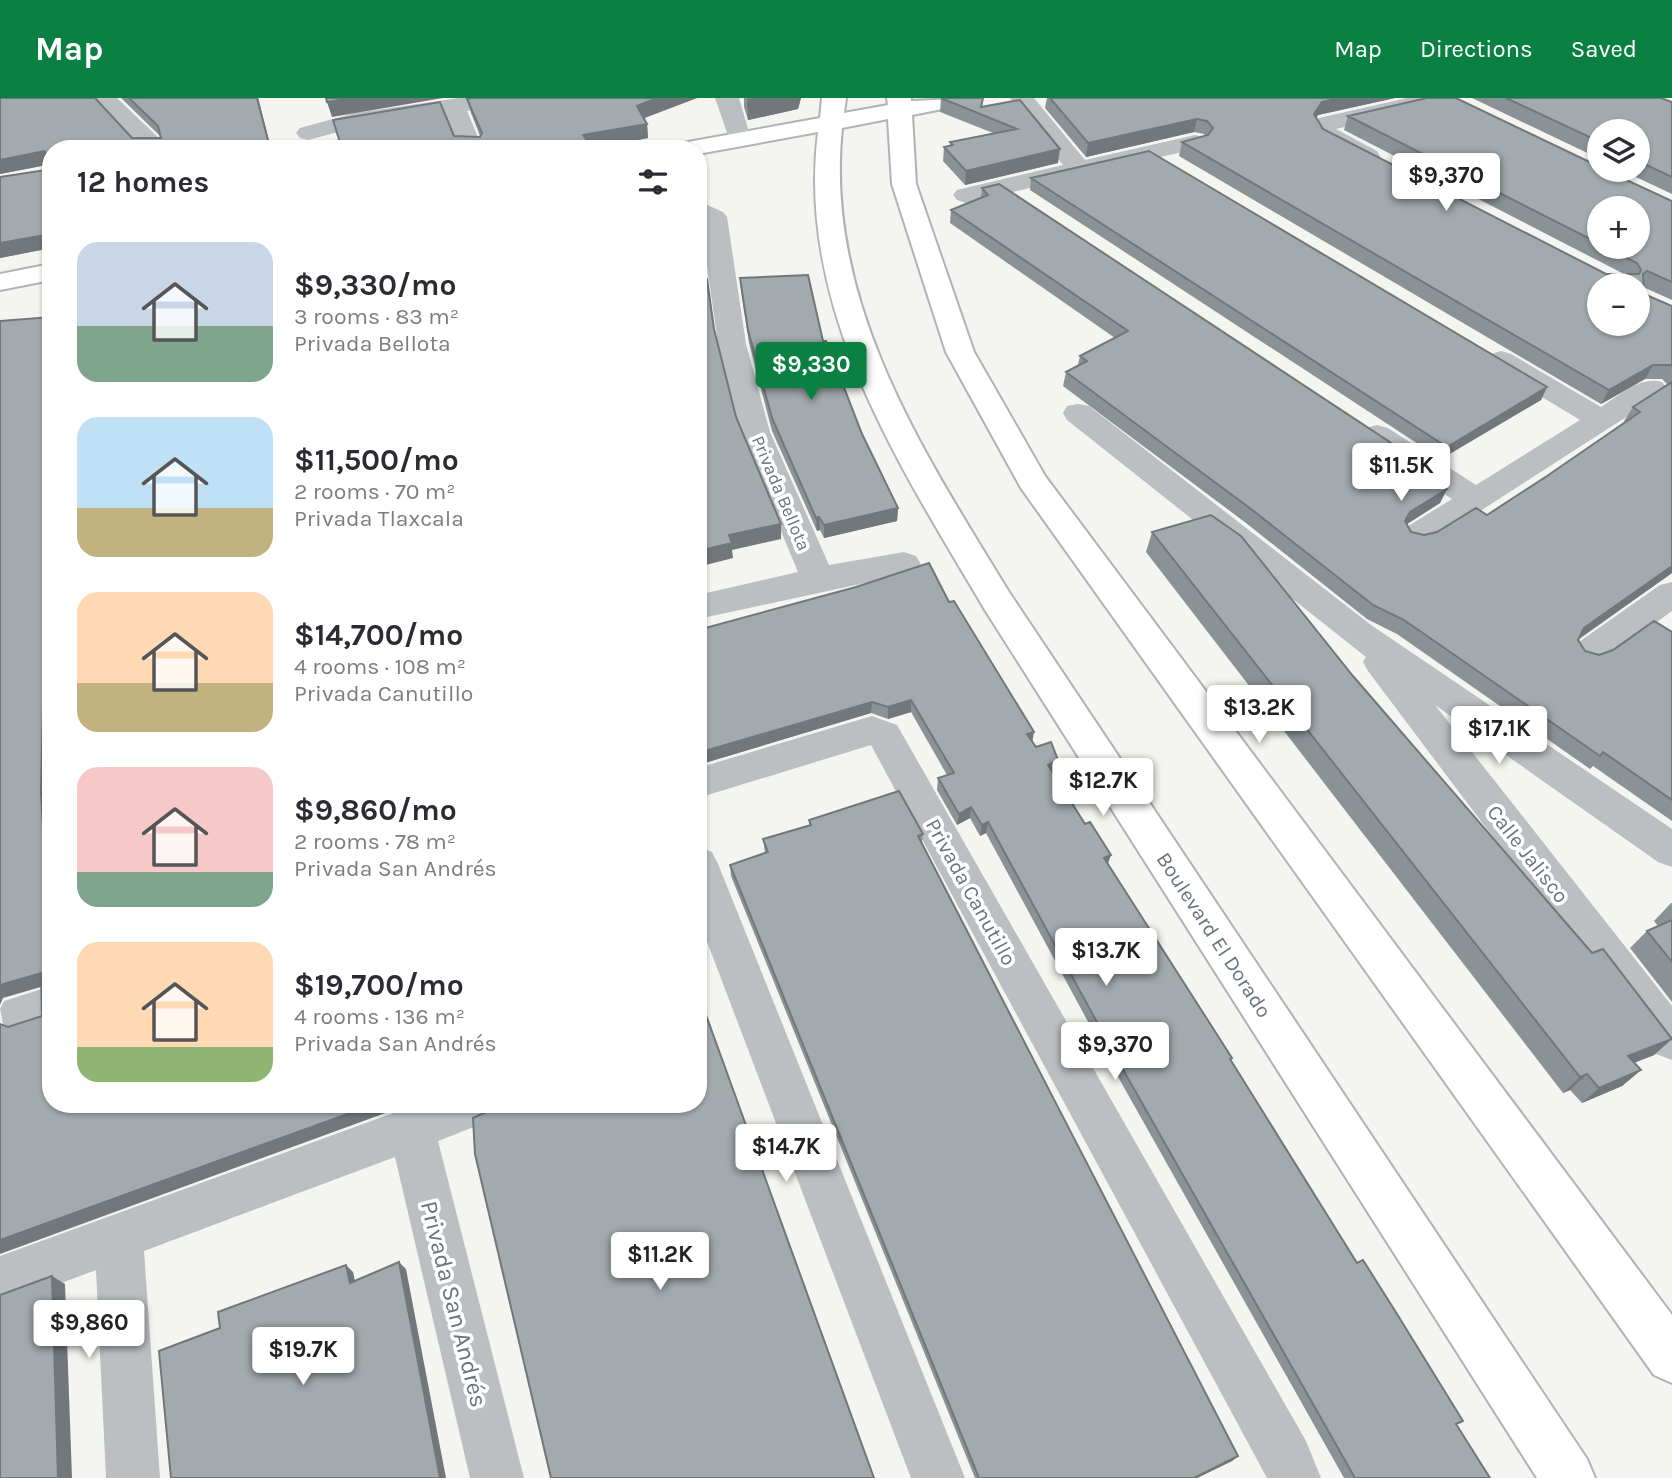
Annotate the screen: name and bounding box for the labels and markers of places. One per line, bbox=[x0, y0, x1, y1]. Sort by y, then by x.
pin: $9,370 bbox=[1389, 153, 1503, 213]
pin: $9,330 bbox=[754, 342, 868, 402]
pin: $11.5K bbox=[1344, 444, 1458, 503]
pin: $13.2K bbox=[1202, 686, 1316, 745]
pin: $17.1K bbox=[1442, 706, 1556, 766]
pin: $12.7K bbox=[1046, 758, 1160, 818]
pin: $13.7K bbox=[1049, 928, 1163, 988]
pin: $9,370 bbox=[1058, 1023, 1172, 1082]
pin: $14.7K bbox=[729, 1124, 843, 1184]
pin: $11.2K bbox=[603, 1232, 717, 1292]
pin: $9,860 bbox=[32, 1300, 146, 1360]
pin: $19.7K bbox=[246, 1328, 360, 1387]

